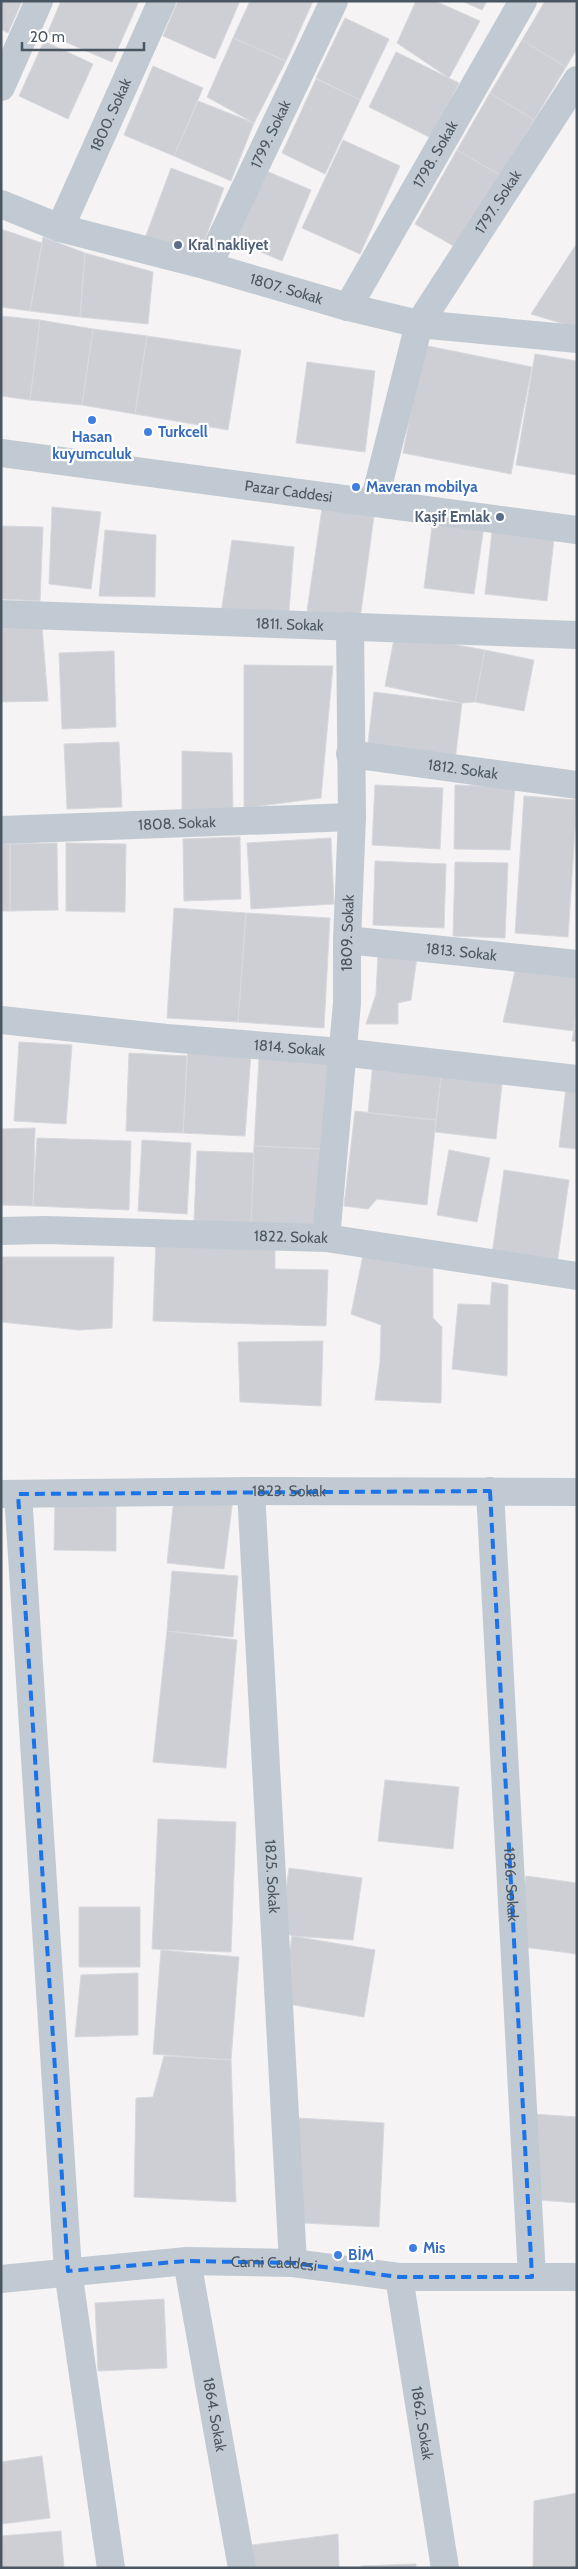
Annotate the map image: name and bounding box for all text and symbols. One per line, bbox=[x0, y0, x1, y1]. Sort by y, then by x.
scale bar bbox=[22, 20, 145, 52]
text: 20 m bbox=[30, 28, 65, 46]
street label: 1800. Sokak bbox=[86, 75, 135, 155]
street label: 1799. Sokak bbox=[247, 97, 295, 171]
street label: 1798. Sokak bbox=[409, 117, 462, 191]
street label: 1797. Sokak bbox=[471, 167, 525, 237]
place label: Kral nakliyet bbox=[188, 236, 268, 254]
marker: Kral nakliyet bbox=[172, 239, 184, 251]
street label: 1807. Sokak bbox=[248, 270, 325, 308]
marker: Hasan kuyumculuk bbox=[86, 414, 98, 426]
place label: Turkcell bbox=[158, 423, 208, 441]
marker: Turkcell bbox=[142, 426, 154, 438]
place label: Hasan kuyumculuk bbox=[52, 428, 132, 463]
street label: Pazar Caddesi bbox=[244, 477, 333, 506]
place label: Maveran mobilya bbox=[366, 478, 478, 496]
marker: Maveran mobilya bbox=[350, 481, 362, 493]
place label: Kaşif Emlak bbox=[415, 508, 491, 526]
marker: Kaşif Emlak bbox=[494, 511, 506, 523]
street label: 1811. Sokak bbox=[256, 614, 324, 635]
street label: 1812. Sokak bbox=[427, 756, 500, 783]
street label: 1808. Sokak bbox=[138, 813, 216, 834]
street label: 1809. Sokak bbox=[338, 894, 358, 971]
street label: 1813. Sokak bbox=[425, 939, 498, 965]
street label: 1814. Sokak bbox=[253, 1036, 326, 1060]
street label: 1822. Sokak bbox=[254, 1227, 328, 1247]
street label: 1823. Sokak bbox=[252, 1482, 326, 1500]
street label: 1825. Sokak bbox=[261, 1839, 283, 1914]
street label: 1826. Sokak bbox=[500, 1847, 522, 1922]
place label: Mis bbox=[423, 2239, 445, 2257]
marker: Mis bbox=[407, 2242, 419, 2254]
place label: BİM bbox=[348, 2246, 374, 2264]
marker: BİM bbox=[332, 2249, 344, 2261]
street label: Cami Caddesi bbox=[231, 2253, 318, 2275]
street label: 1864. Sokak bbox=[199, 2376, 230, 2453]
street label: 1862. Sokak bbox=[407, 2385, 437, 2462]

